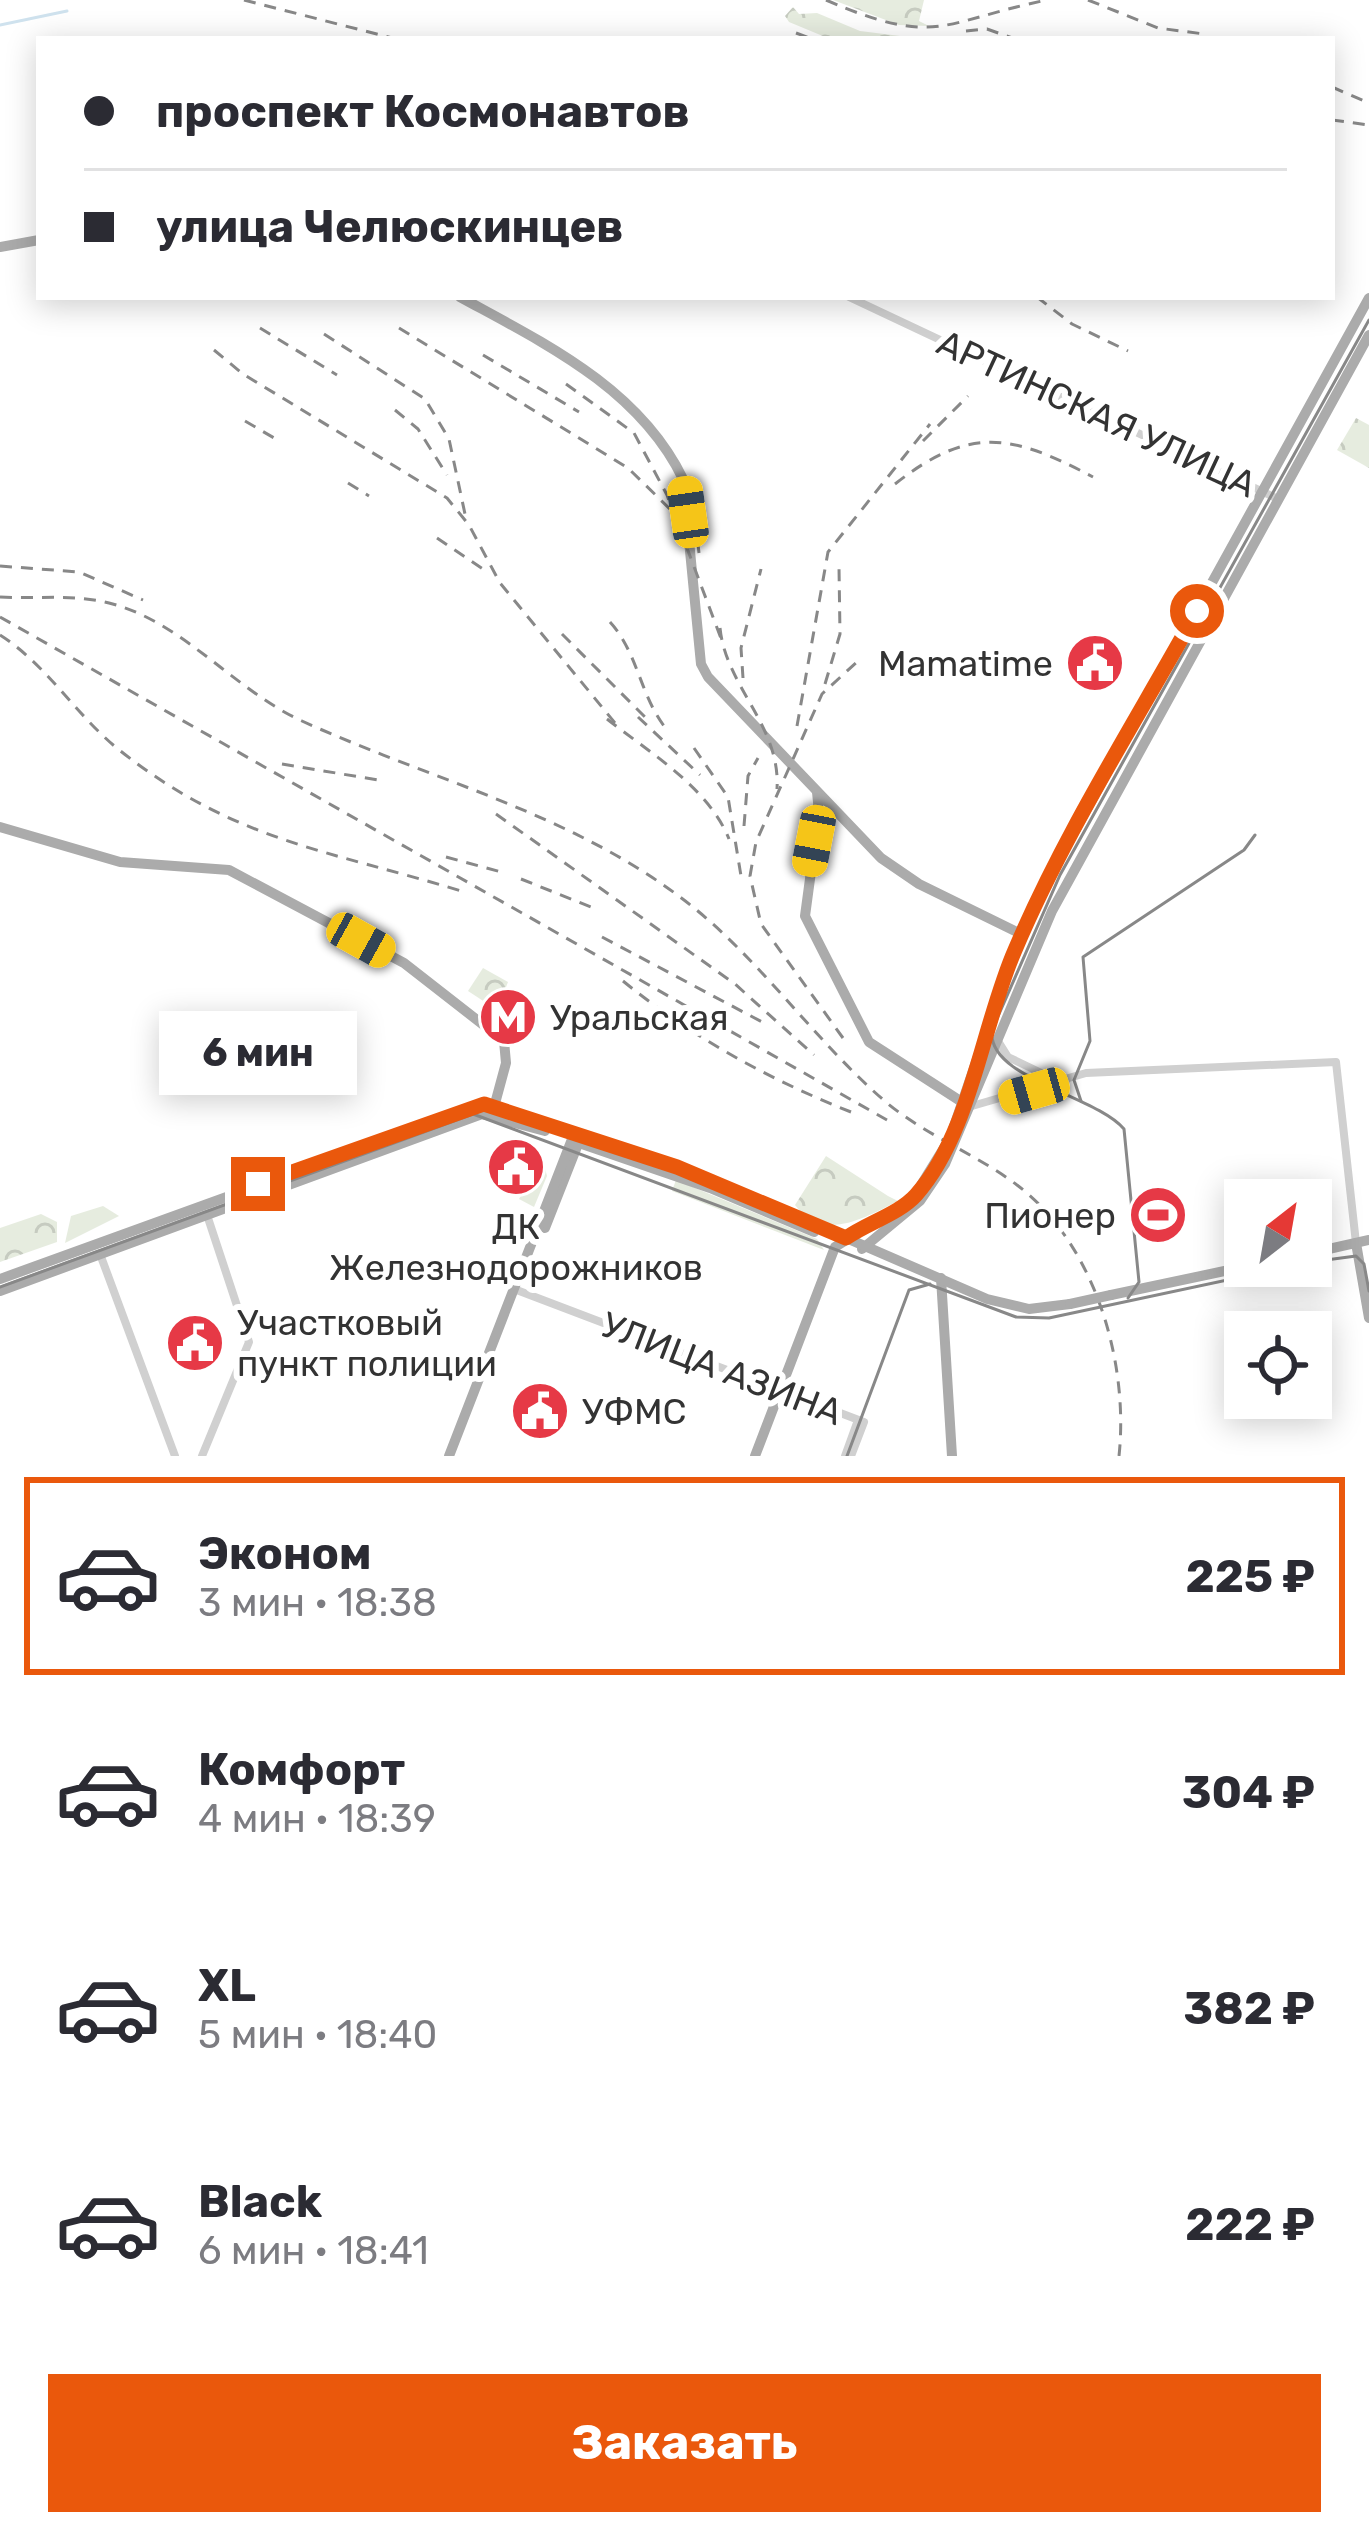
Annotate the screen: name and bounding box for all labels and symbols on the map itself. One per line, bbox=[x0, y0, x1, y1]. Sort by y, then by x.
street label: АРТИНСКАЯ УЛИЦА bbox=[930, 321, 1263, 506]
car bbox=[665, 474, 711, 550]
route start bbox=[1170, 584, 1224, 638]
public building icon: Mamatime bbox=[1064, 632, 1126, 694]
place label: Mamatime bbox=[878, 642, 1053, 685]
car bbox=[789, 802, 839, 880]
car bbox=[321, 907, 401, 973]
metro station icon: Уральская bbox=[477, 986, 539, 1048]
place label: Уральская bbox=[550, 996, 729, 1039]
callout: 6 мин bbox=[159, 1010, 357, 1094]
car bbox=[994, 1064, 1074, 1118]
public building icon: ДК Железнодорожников bbox=[485, 1136, 547, 1198]
route end bbox=[231, 1157, 285, 1211]
north arrow bbox=[1224, 1179, 1332, 1287]
sports icon: Пионер bbox=[1127, 1184, 1189, 1246]
place label: Пионер bbox=[984, 1194, 1116, 1237]
place label: ДК Железнодорожников bbox=[329, 1205, 703, 1289]
place label: Участковый пункт полиции bbox=[237, 1301, 497, 1385]
street label: УЛИЦА АЗИНА bbox=[595, 1303, 848, 1434]
public building icon: Участковый пункт полиции bbox=[164, 1312, 226, 1374]
public building icon: УФМС bbox=[509, 1380, 571, 1442]
place label: УФМС bbox=[582, 1390, 687, 1433]

